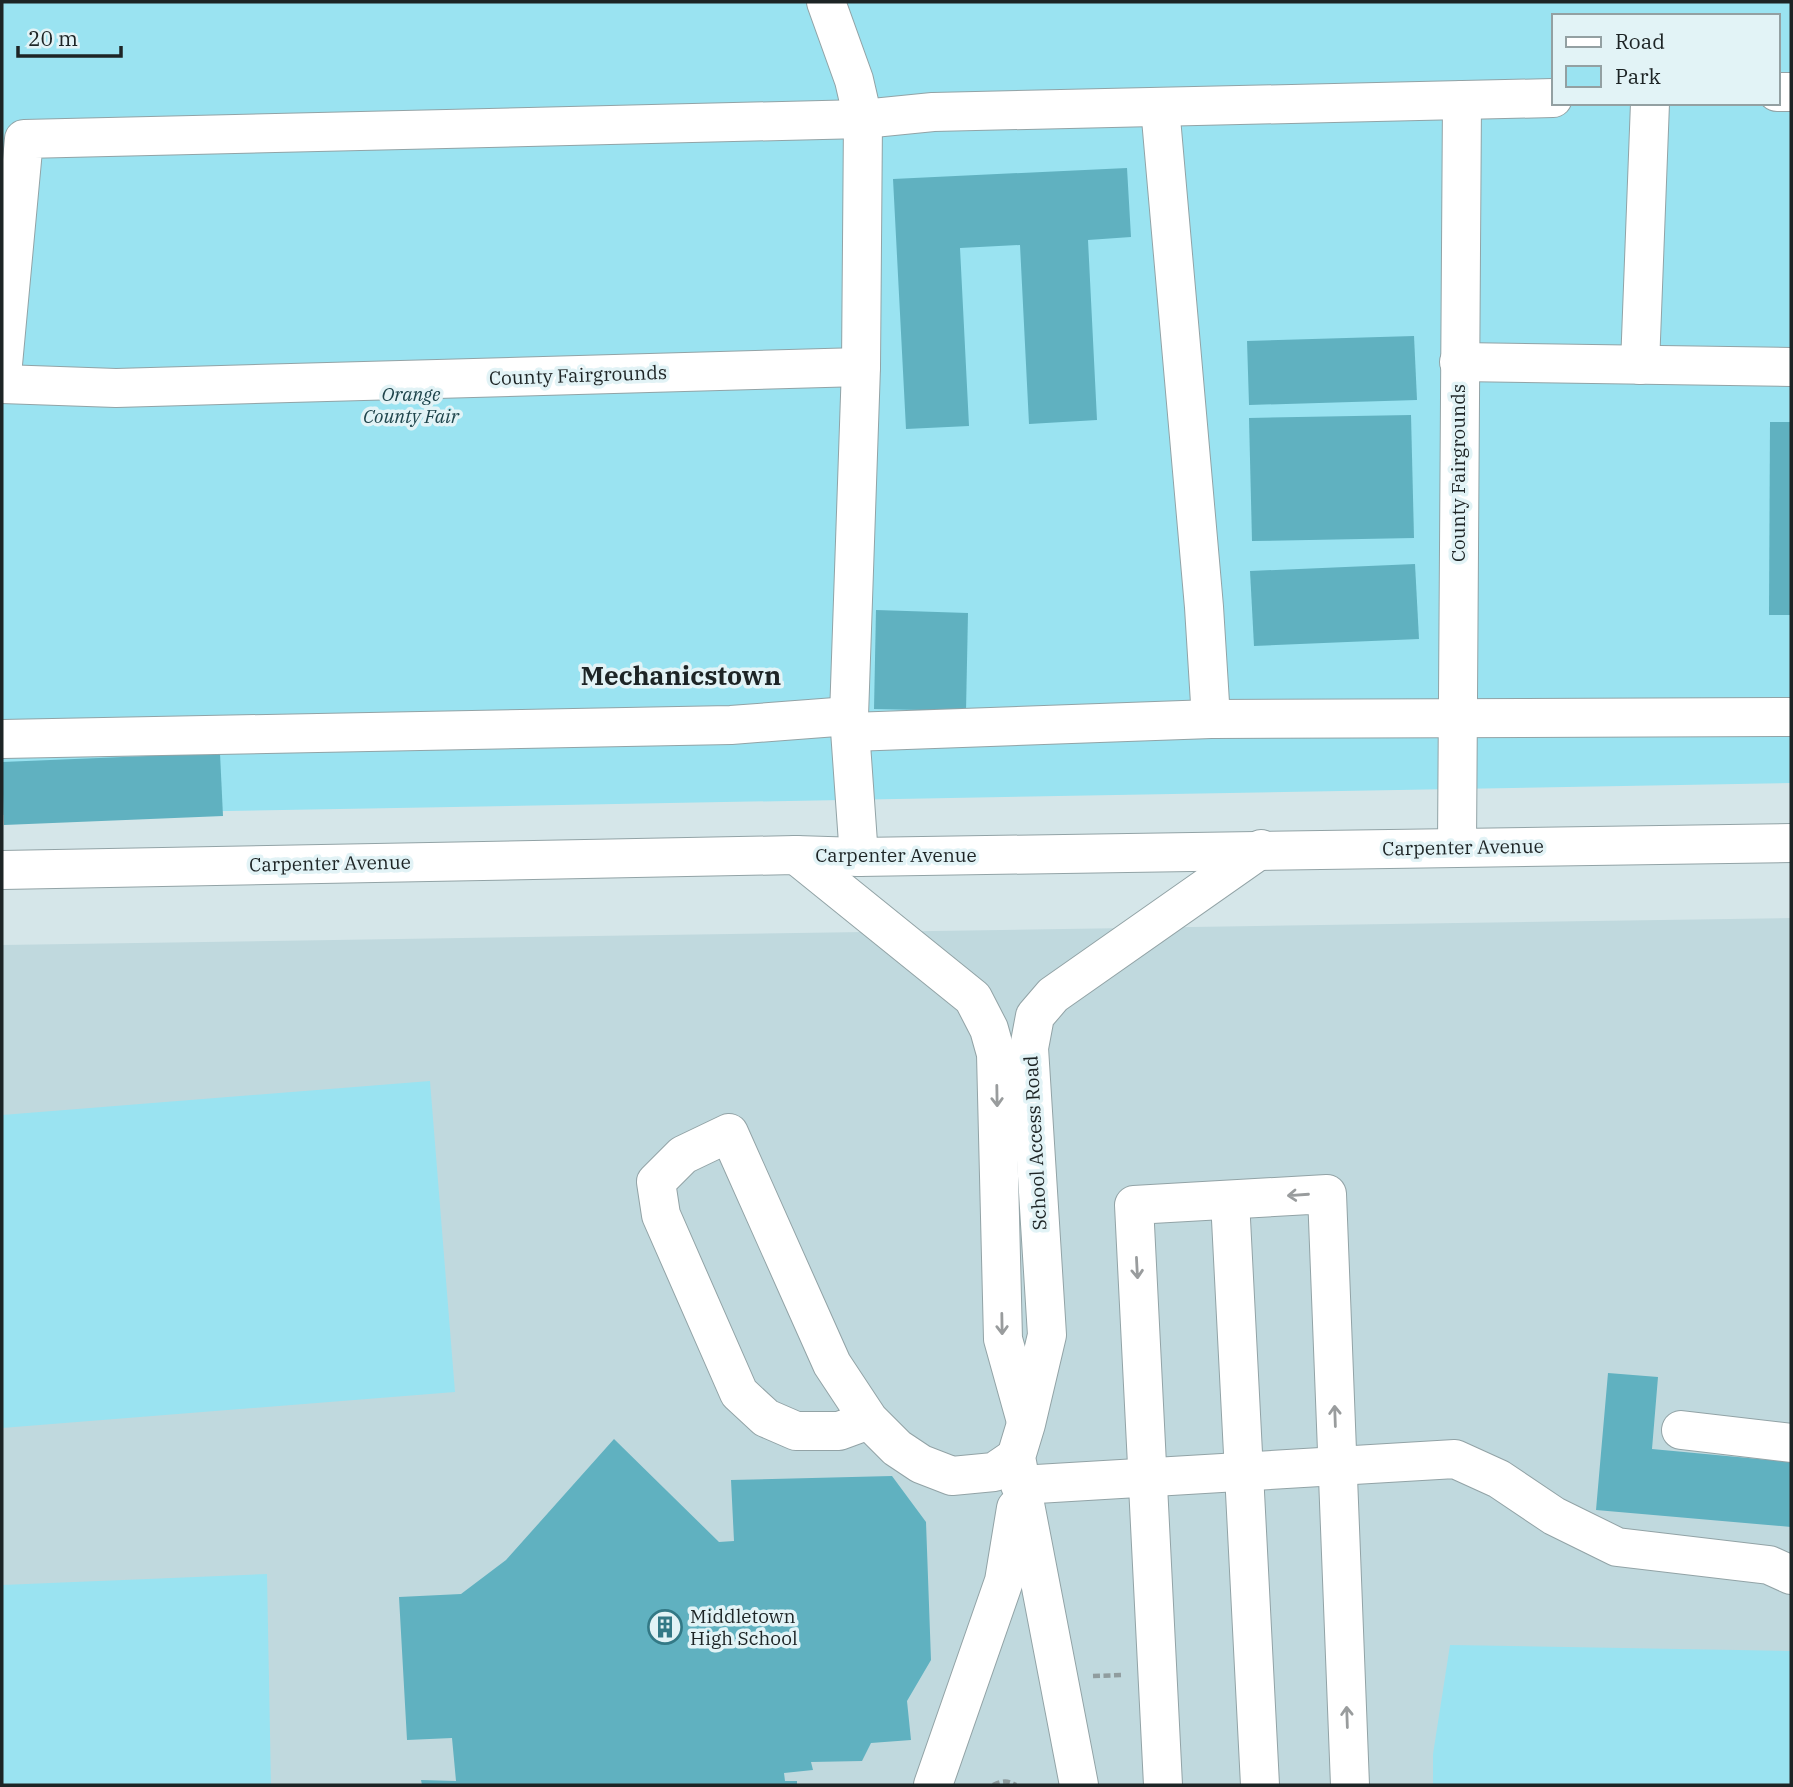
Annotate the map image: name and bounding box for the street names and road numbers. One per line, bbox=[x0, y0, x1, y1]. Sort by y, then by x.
street label: County Fairgrounds bbox=[489, 360, 667, 390]
street label: County Fairgrounds bbox=[1446, 384, 1470, 562]
street label: Carpenter Avenue bbox=[1382, 834, 1544, 860]
street label: Carpenter Avenue bbox=[815, 843, 977, 867]
street label: Carpenter Avenue bbox=[249, 850, 411, 876]
street label: School Access Road bbox=[1018, 1055, 1052, 1231]

